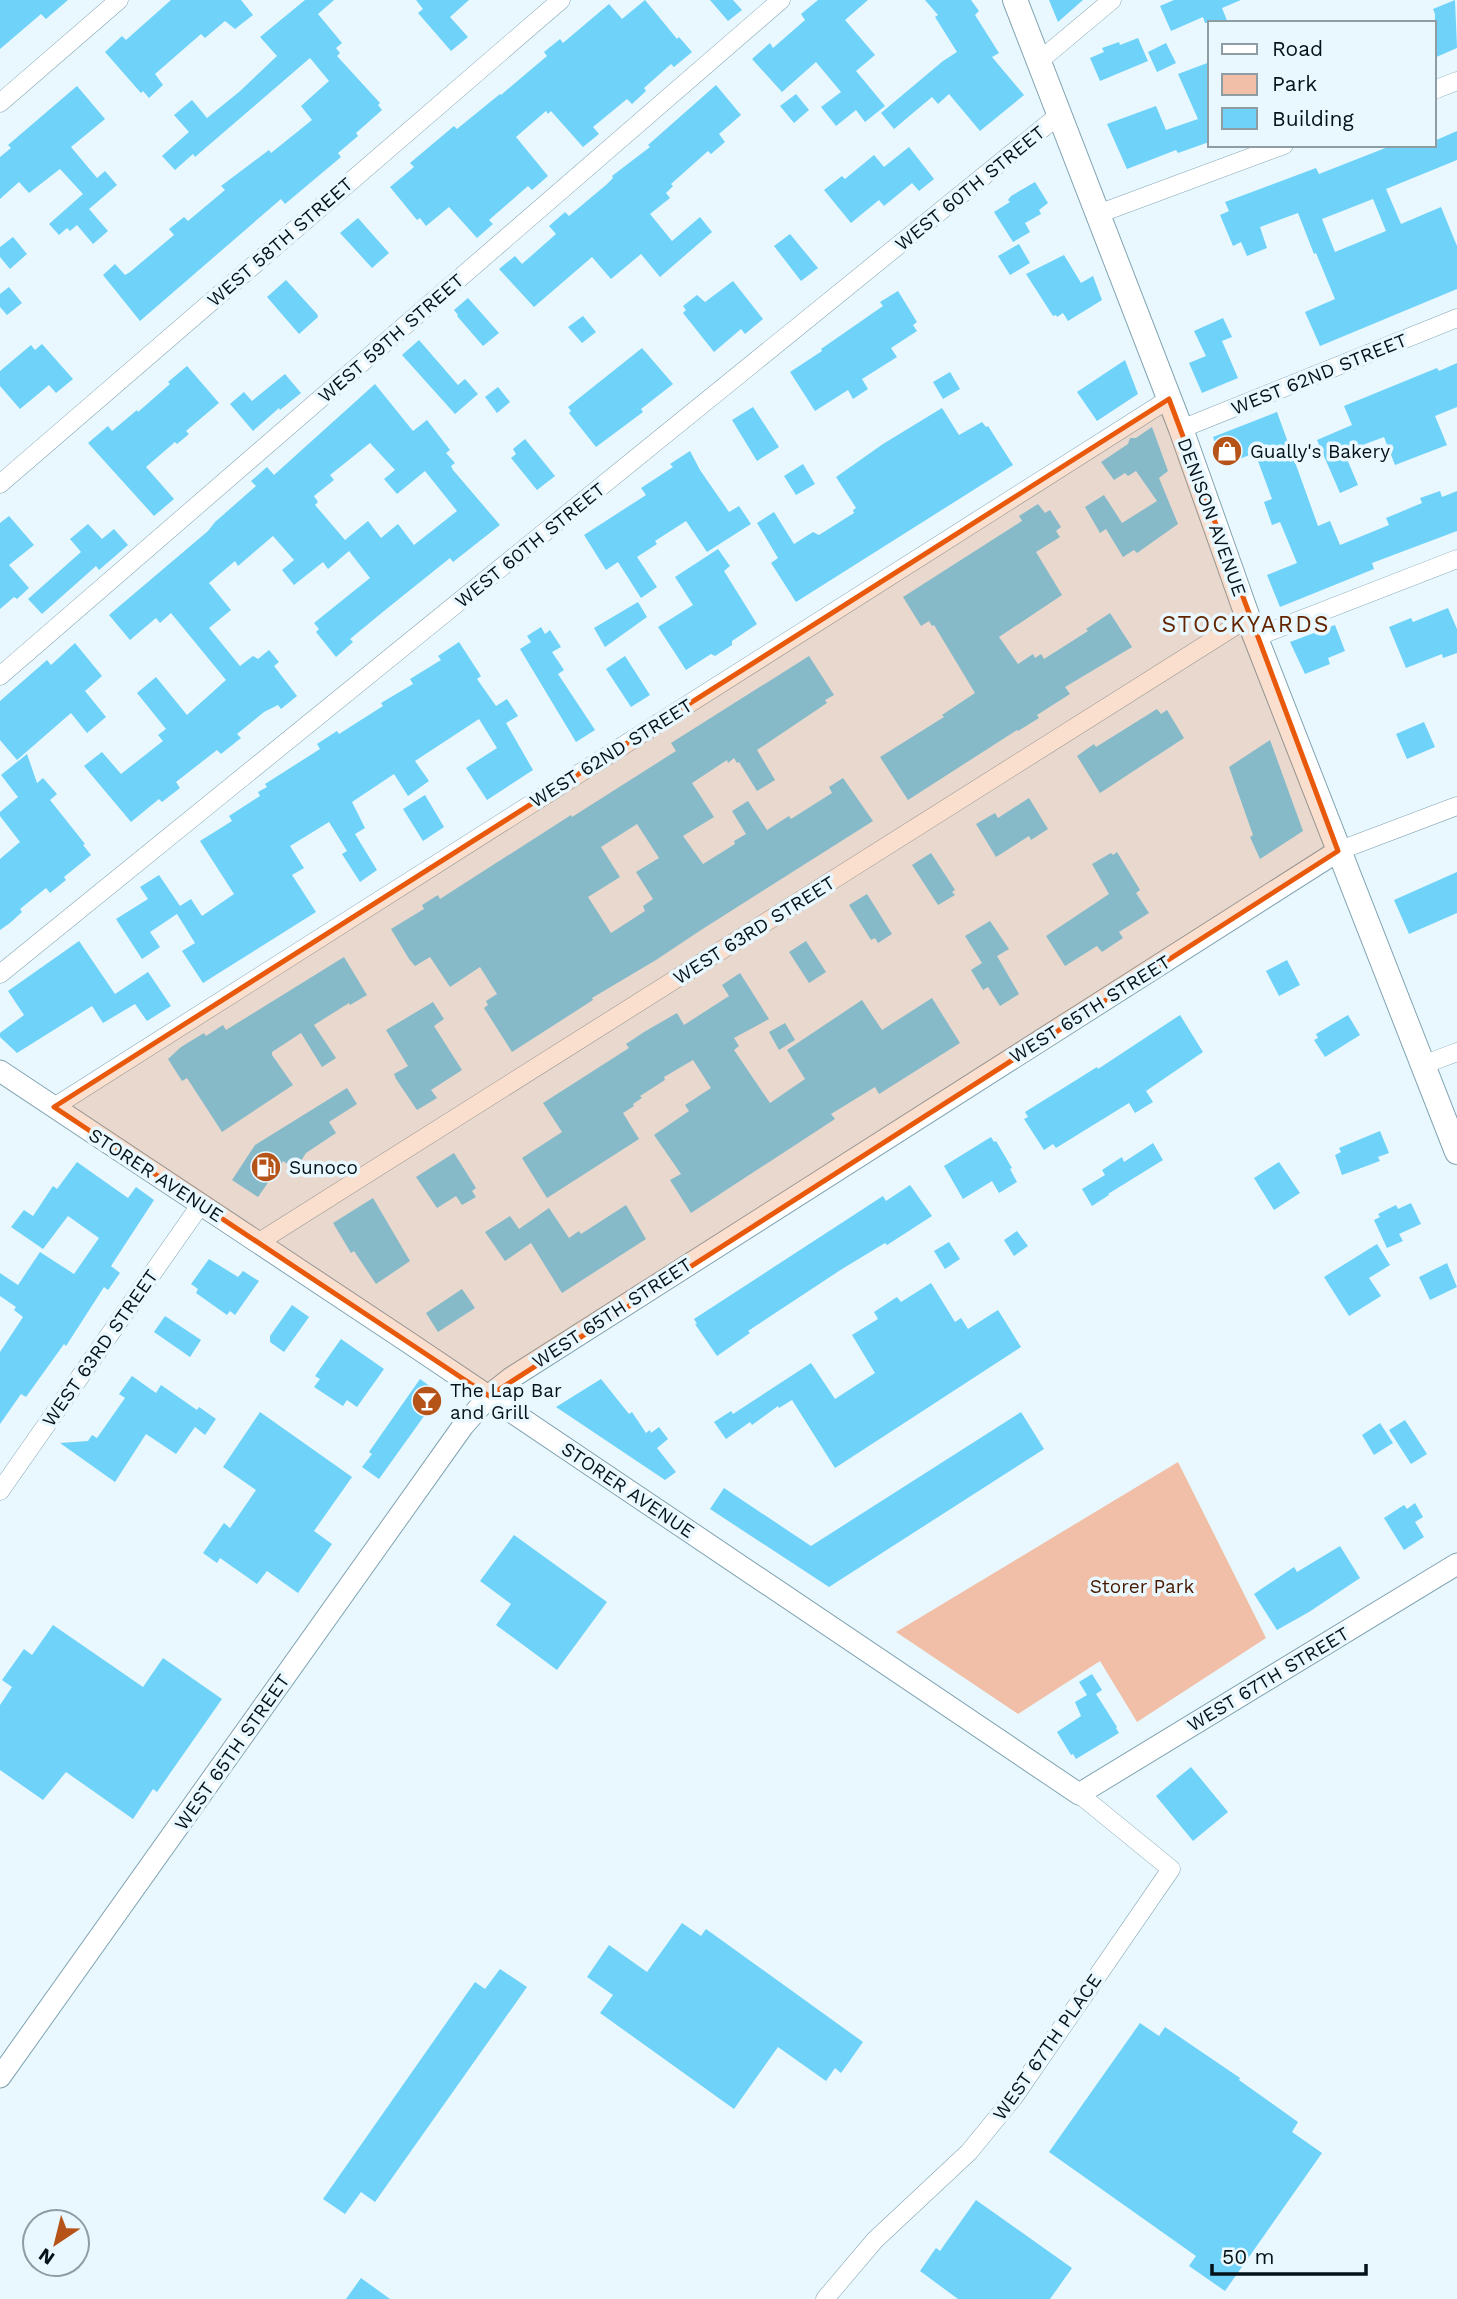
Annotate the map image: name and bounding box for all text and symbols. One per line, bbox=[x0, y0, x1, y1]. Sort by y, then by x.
legend bbox=[1208, 21, 1436, 147]
text: Road bbox=[1272, 36, 1323, 61]
text: Park bbox=[1272, 71, 1317, 96]
text: Building bbox=[1272, 106, 1354, 131]
street label: WEST 60TH STREET bbox=[890, 120, 1050, 256]
street label: WEST 58TH STREET bbox=[202, 172, 358, 312]
street label: WEST 59TH STREET bbox=[314, 269, 468, 407]
street label: WEST 62ND STREET bbox=[1228, 328, 1410, 420]
shop icon: Gually's Bakery bbox=[1210, 434, 1244, 468]
street label: DENISON AVENUE bbox=[1173, 435, 1251, 599]
place label: Gually's Bakery bbox=[1250, 440, 1390, 463]
street label: WEST 60TH STREET bbox=[450, 477, 610, 613]
district label: STOCKYARDS bbox=[1162, 611, 1330, 638]
street label: WEST 62ND STREET bbox=[525, 694, 697, 812]
street label: WEST 63RD STREET bbox=[669, 871, 839, 989]
street label: WEST 65TH STREET bbox=[1005, 950, 1175, 1068]
street label: STORER AVENUE bbox=[85, 1123, 227, 1227]
fuel station icon: Sunoco bbox=[249, 1150, 283, 1184]
place label: Sunoco bbox=[289, 1156, 358, 1179]
street label: WEST 65TH STREET bbox=[528, 1253, 696, 1373]
street label: WEST 63RD STREET bbox=[37, 1265, 163, 1431]
place label: The Lap Bar and Grill bbox=[450, 1379, 562, 1424]
bar icon: The Lap Bar and Grill bbox=[410, 1384, 444, 1418]
street label: STORER AVENUE bbox=[557, 1437, 699, 1543]
park label: Storer Park bbox=[1090, 1575, 1195, 1598]
street label: WEST 67TH STREET bbox=[1183, 1622, 1353, 1736]
street label: WEST 65TH STREET bbox=[169, 1669, 295, 1835]
street label: WEST 67TH PLACE bbox=[988, 1969, 1106, 2125]
north arrow bbox=[21, 2208, 91, 2278]
scale bar bbox=[1212, 2232, 1366, 2276]
text: N bbox=[34, 2243, 59, 2270]
text: 50 m bbox=[1222, 2244, 1274, 2269]

